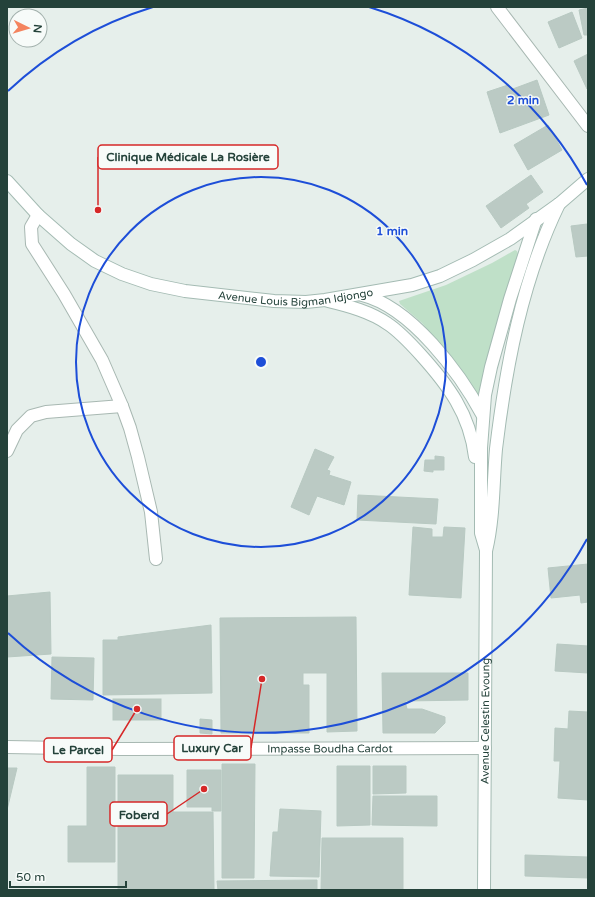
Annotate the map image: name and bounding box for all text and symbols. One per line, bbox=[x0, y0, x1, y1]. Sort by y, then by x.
north arrow bbox=[8, 8, 48, 48]
text: N bbox=[31, 24, 44, 34]
text: 2 min bbox=[507, 93, 539, 107]
callout: Clinique Médicale La Rosière bbox=[98, 145, 278, 169]
text: Clinique Médicale La Rosière bbox=[106, 150, 270, 165]
text: 1 min bbox=[376, 224, 408, 238]
street label: Avenue Louis Bigman Idjongo bbox=[217, 286, 374, 309]
centre of rings bbox=[254, 355, 268, 369]
street label: Avenue Celestin Evoung bbox=[479, 658, 492, 784]
callout: Luxury Car bbox=[174, 736, 251, 760]
callout: Le Parcel bbox=[44, 738, 112, 762]
text: Luxury Car bbox=[181, 741, 243, 756]
street label: Impasse Boudha Cardot bbox=[267, 742, 393, 756]
text: Le Parcel bbox=[52, 743, 104, 757]
callout: Foberd bbox=[110, 802, 167, 826]
text: Foberd bbox=[119, 808, 159, 822]
scale bar bbox=[10, 863, 126, 889]
text: 50 m bbox=[16, 870, 45, 884]

